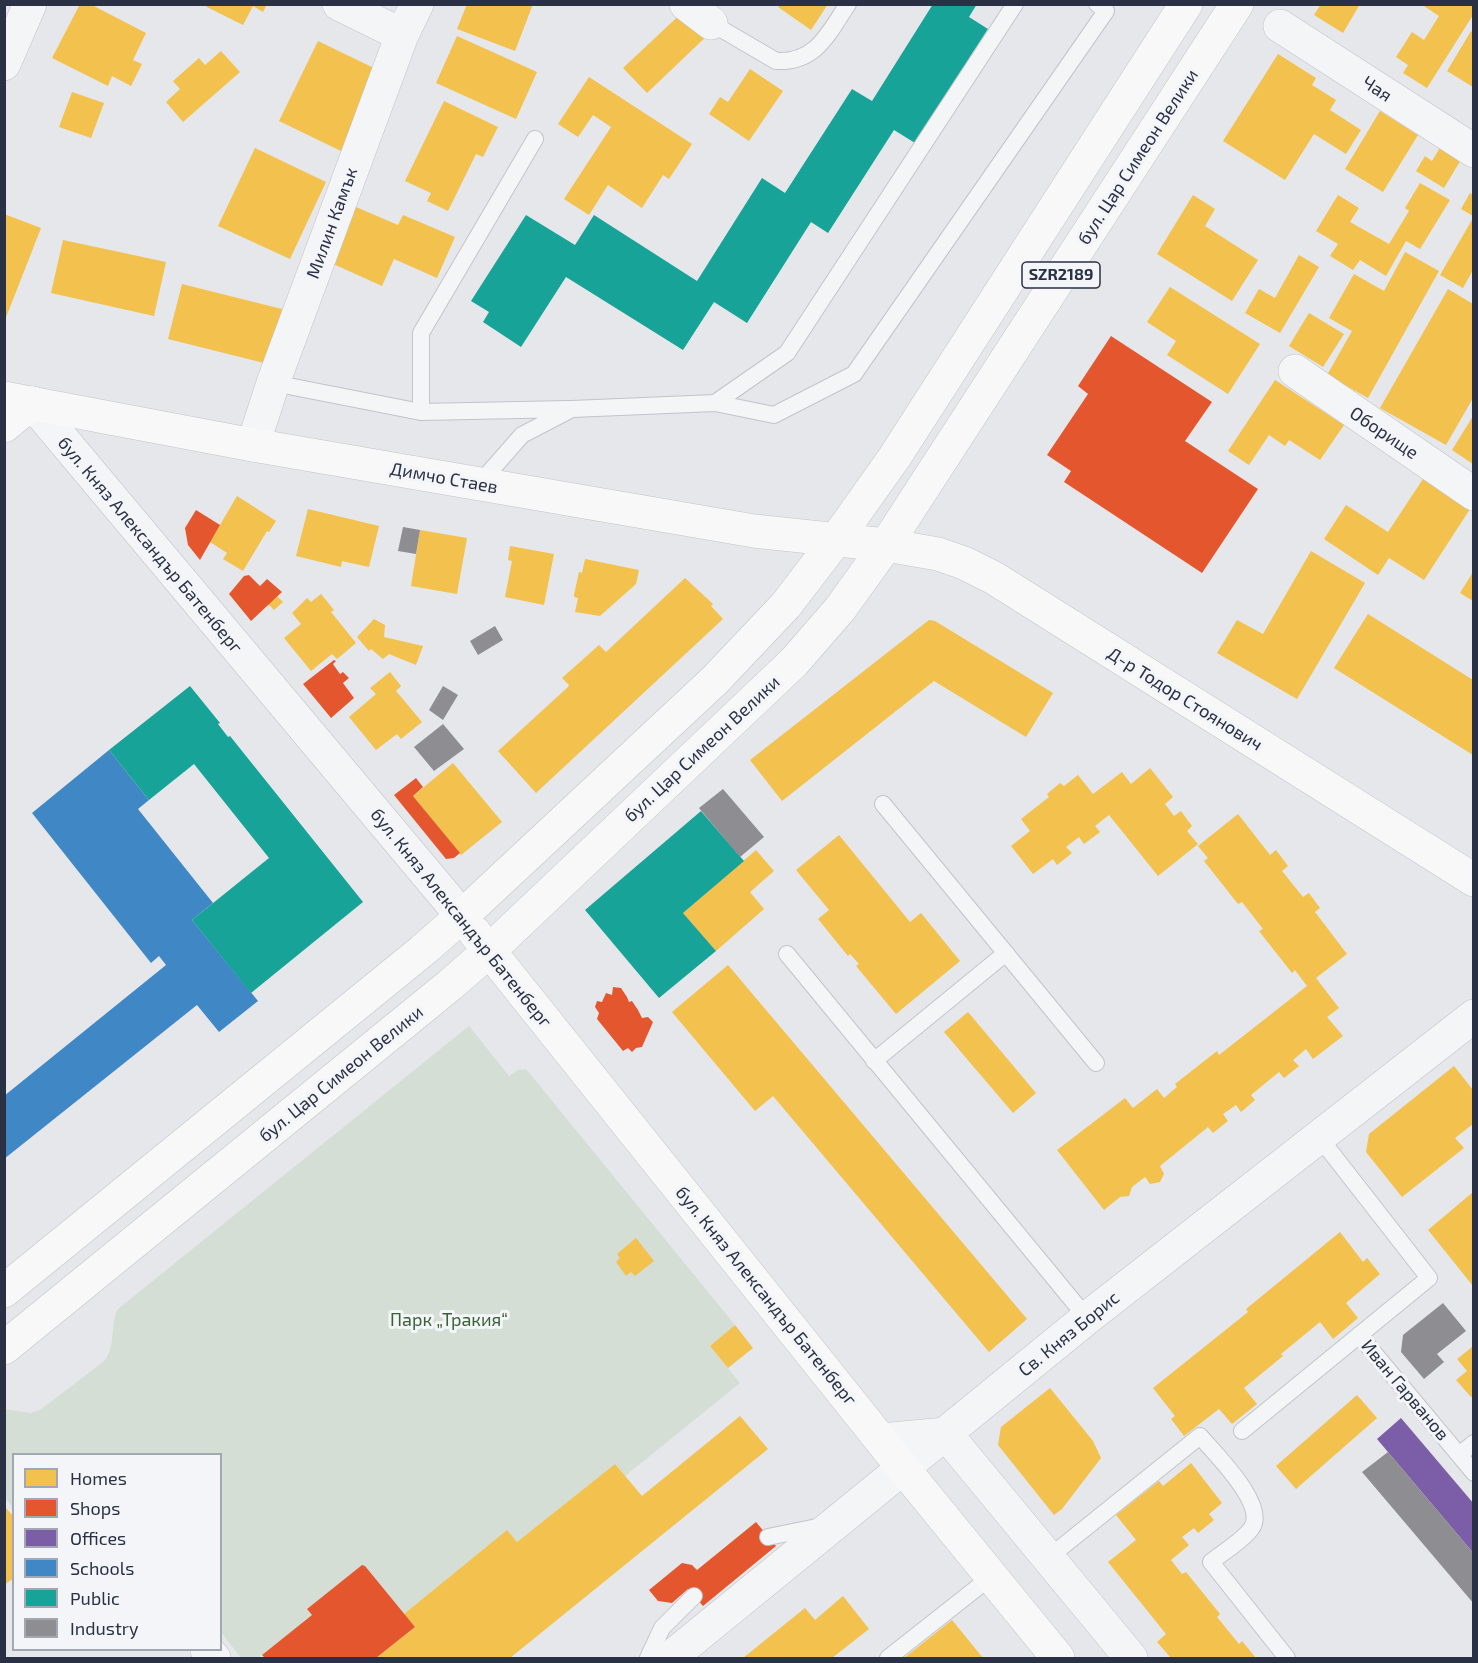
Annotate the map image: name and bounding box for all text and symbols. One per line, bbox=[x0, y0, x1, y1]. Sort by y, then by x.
street label: бул. Цар Симеон Велики bbox=[1073, 65, 1203, 249]
street label: Чая bbox=[1358, 72, 1396, 106]
street label: Милин Камък bbox=[302, 164, 362, 282]
road number: SZR2189 bbox=[1022, 262, 1100, 288]
street label: Оборище bbox=[1346, 402, 1422, 464]
street label: бул. Княз Александър Батенберг bbox=[53, 432, 247, 658]
street label: Димчо Стаев bbox=[388, 458, 500, 498]
street label: Д-р Тодор Стоянович bbox=[1104, 643, 1266, 755]
street label: бул. Цар Симеон Велики bbox=[620, 671, 784, 827]
street label: бул. Княз Александър Батенберг bbox=[366, 804, 556, 1032]
street label: бул. Цар Симеон Велики bbox=[255, 1001, 427, 1147]
street label: бул. Княз Александър Батенберг bbox=[671, 1182, 861, 1410]
street label: Св. Княз Борис bbox=[1014, 1287, 1124, 1381]
park label: Парк „Тракия“ bbox=[390, 1309, 508, 1331]
street label: Иван Гарванов bbox=[1357, 1335, 1453, 1445]
legend bbox=[12, 1453, 222, 1651]
text: Homes bbox=[70, 1467, 127, 1489]
text: Shops bbox=[70, 1497, 120, 1519]
text: Offices bbox=[70, 1527, 126, 1549]
text: Schools bbox=[70, 1557, 134, 1579]
text: Public bbox=[70, 1587, 120, 1609]
text: Industry bbox=[70, 1617, 139, 1639]

